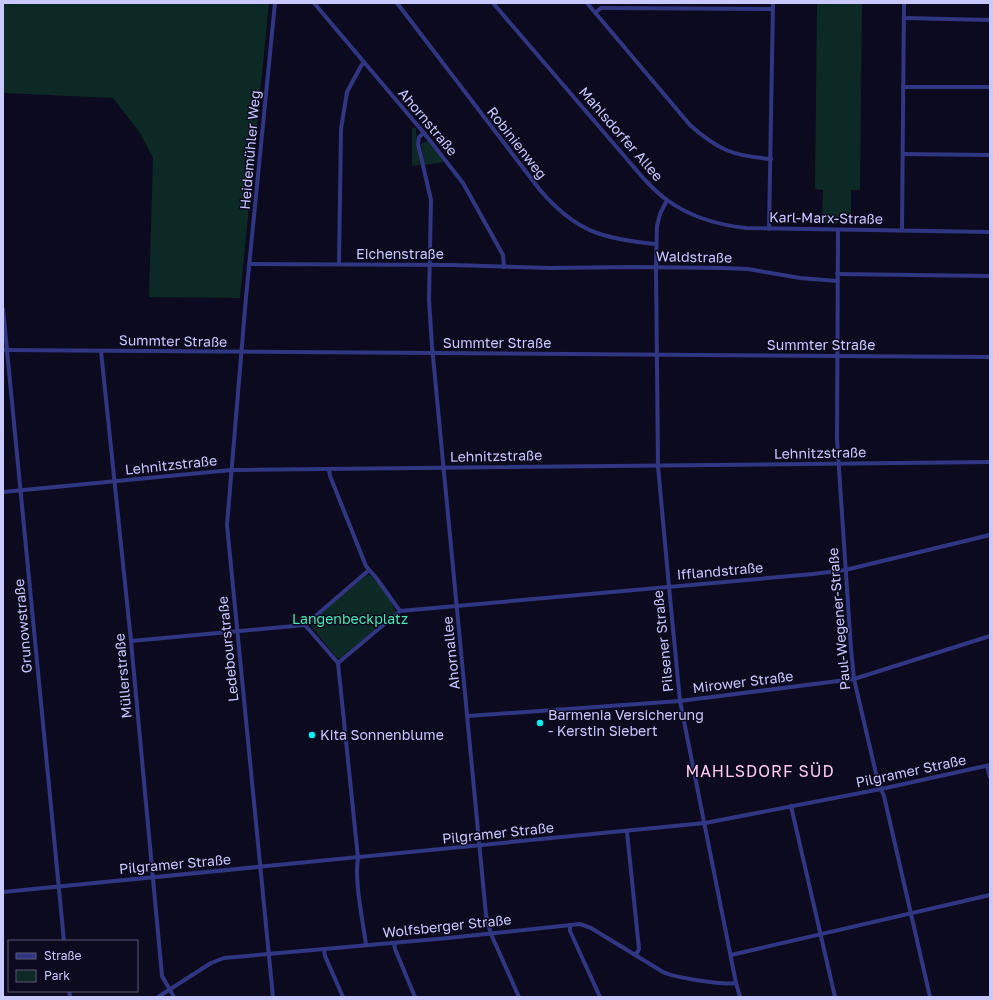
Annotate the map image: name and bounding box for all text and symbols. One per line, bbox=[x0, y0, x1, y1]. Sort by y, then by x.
street label: Mahlsdorfer Allee bbox=[576, 83, 667, 184]
street label: Ahornstraße bbox=[395, 84, 462, 159]
street label: Heidemühler Weg bbox=[236, 90, 263, 210]
street label: Robinienweg bbox=[484, 103, 551, 182]
street label: Karl-Marx-Straße bbox=[769, 208, 883, 227]
street label: Eichenstraße bbox=[356, 245, 444, 262]
street label: Waldstraße bbox=[656, 247, 732, 266]
street label: Summter Straße bbox=[119, 331, 227, 350]
street label: Summter Straße bbox=[443, 334, 551, 351]
street label: Summter Straße bbox=[767, 336, 875, 353]
street label: Lehnitzstraße bbox=[774, 443, 866, 462]
street label: Lehnitzstraße bbox=[450, 446, 542, 465]
street label: Lehnitzstraße bbox=[124, 451, 218, 478]
street label: Paul-Wegener-Straße bbox=[824, 547, 853, 691]
street label: Ifflandstraße bbox=[676, 558, 764, 583]
street label: Grunowstraße bbox=[10, 578, 35, 674]
street label: Pilsener Straße bbox=[649, 589, 676, 693]
street label: Ledebourstraße bbox=[214, 595, 242, 703]
park label: Langenbeckplatz bbox=[292, 610, 408, 627]
street label: Ahornallee bbox=[438, 616, 463, 690]
street label: Müllerstraße bbox=[110, 633, 135, 719]
street label: Mirower Straße bbox=[692, 667, 794, 696]
place label: Barmenia Versicherung - Kerstin Siebert bbox=[548, 706, 704, 739]
marker: Barmenia Versicherung - Kerstin Siebert bbox=[535, 718, 545, 728]
place label: Kita Sonnenblume bbox=[320, 726, 444, 743]
marker: Kita Sonnenblume bbox=[307, 730, 317, 740]
street label: Pilgramer Straße bbox=[854, 751, 968, 791]
district label: MAHLSDORF SÜD bbox=[685, 761, 835, 781]
street label: Pilgramer Straße bbox=[441, 818, 555, 847]
street label: Pilgramer Straße bbox=[118, 850, 232, 877]
street label: Wolfsberger Straße bbox=[382, 910, 512, 941]
legend bbox=[8, 940, 138, 992]
text: Straße bbox=[44, 948, 82, 963]
text: Park bbox=[44, 968, 70, 983]

